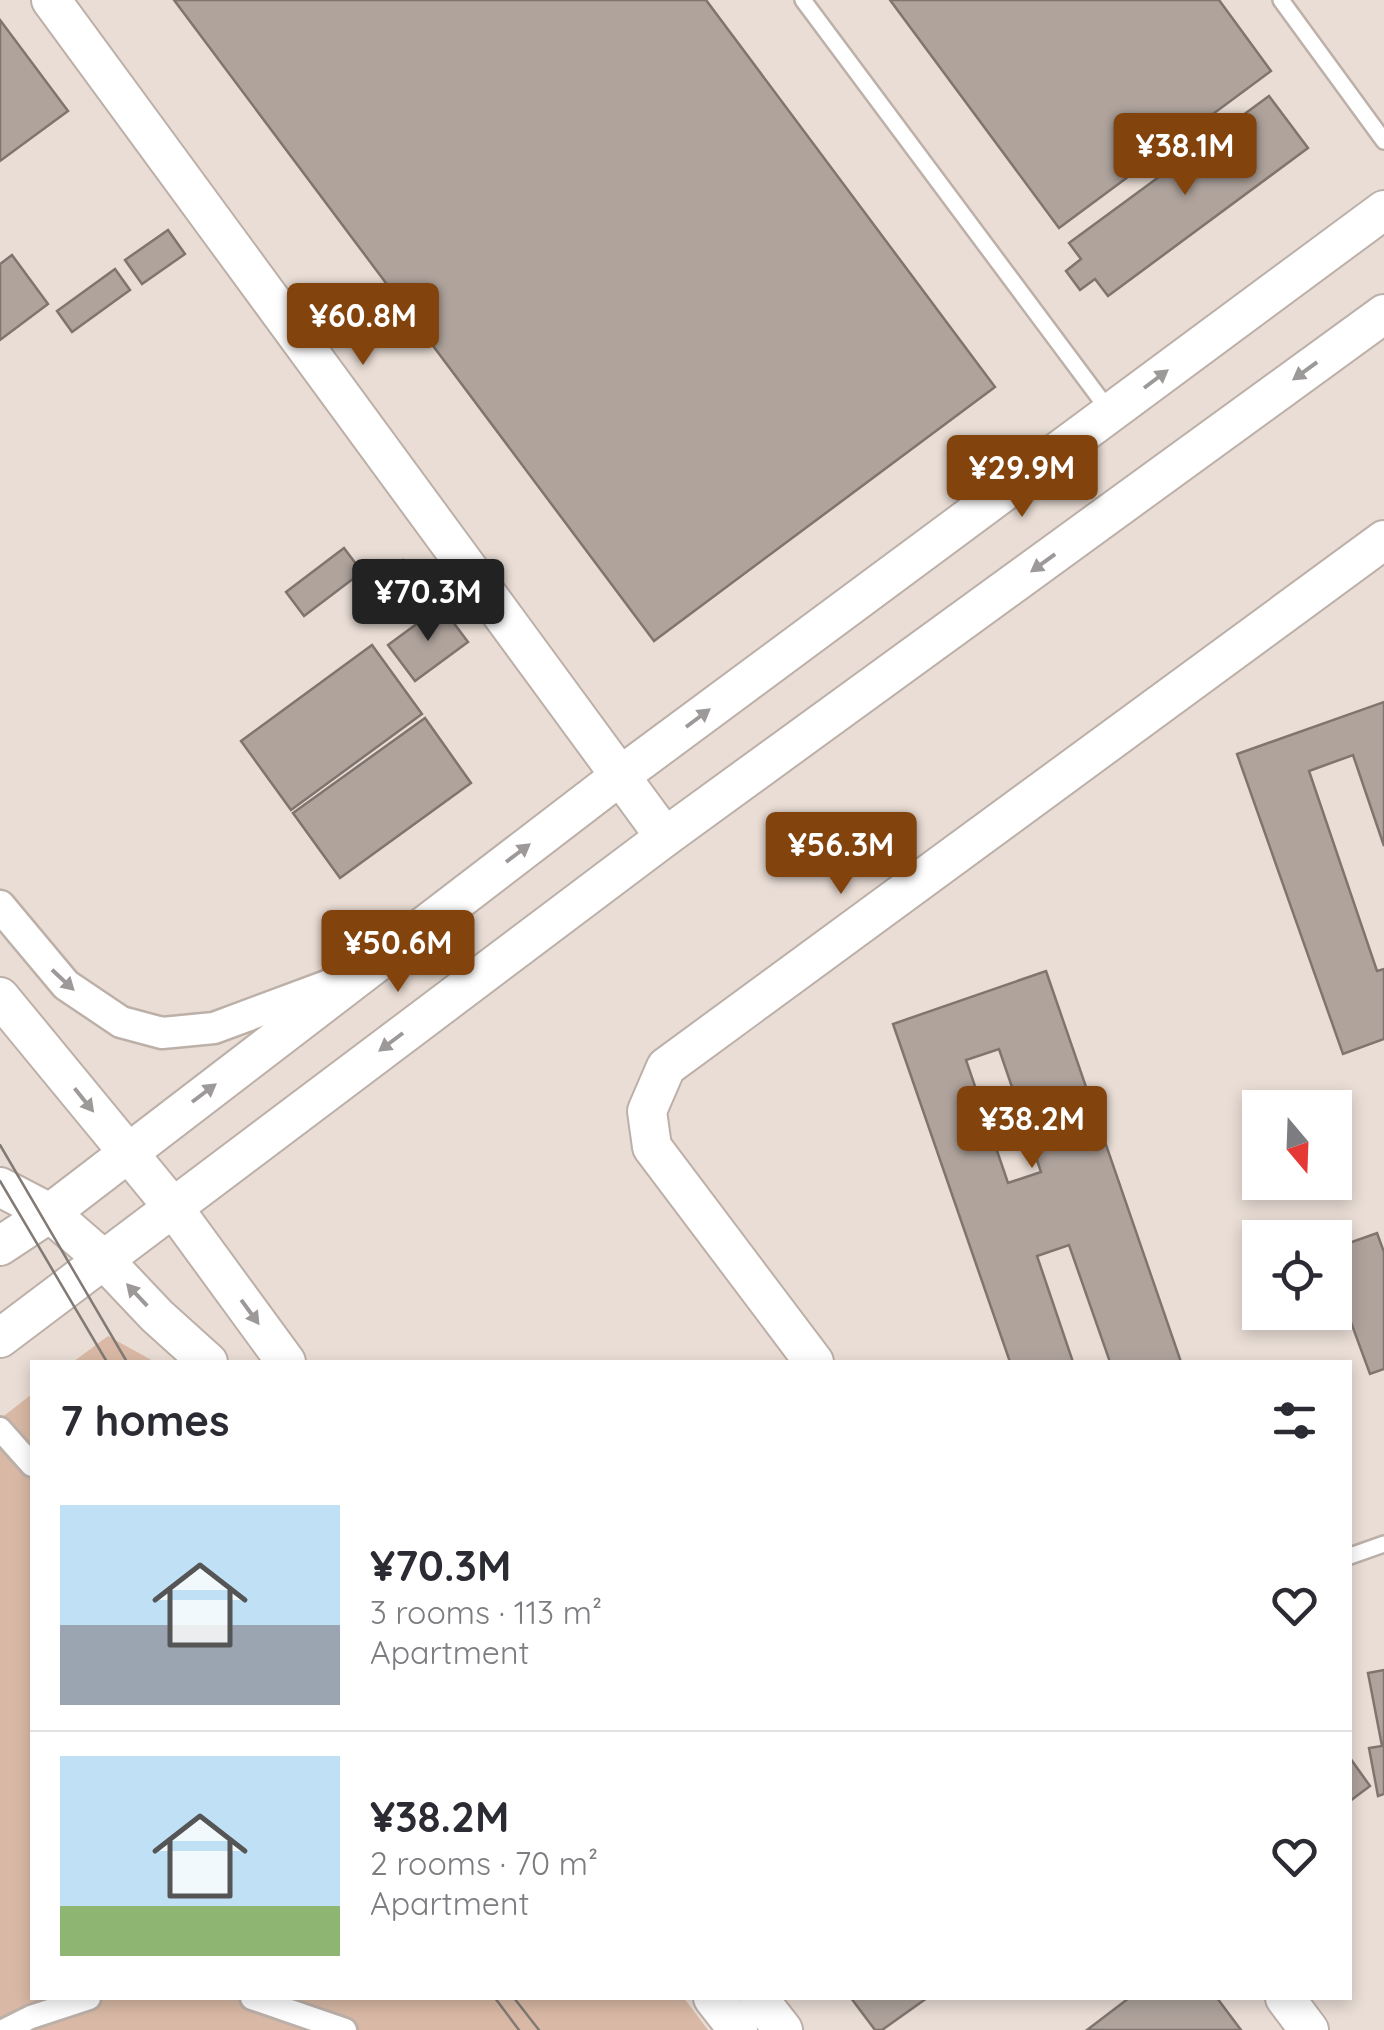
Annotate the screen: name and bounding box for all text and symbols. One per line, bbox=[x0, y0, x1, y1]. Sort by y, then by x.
pin: ¥38.1M bbox=[1104, 113, 1266, 198]
text: ¥38.1M bbox=[1136, 125, 1234, 165]
pin: ¥60.8M bbox=[282, 283, 444, 368]
text: ¥60.8M bbox=[309, 295, 417, 335]
one-way arrow bbox=[1292, 361, 1318, 381]
one-way arrow bbox=[1143, 369, 1169, 389]
pin: ¥29.9M bbox=[941, 435, 1103, 520]
text: ¥29.9M bbox=[969, 447, 1075, 487]
one-way arrow bbox=[1029, 552, 1056, 572]
pin: ¥70.3M bbox=[347, 559, 509, 644]
text: ¥70.3M bbox=[374, 571, 482, 611]
one-way arrow bbox=[685, 708, 711, 728]
pin: ¥56.3M bbox=[760, 812, 922, 897]
text: ¥56.3M bbox=[788, 824, 894, 864]
one-way arrow bbox=[505, 844, 531, 864]
pin: ¥50.6M bbox=[317, 910, 479, 995]
text: ¥50.6M bbox=[343, 922, 453, 962]
one-way arrow bbox=[51, 968, 75, 991]
one-way arrow bbox=[378, 1032, 404, 1052]
one-way arrow bbox=[190, 1082, 216, 1103]
pin: ¥38.2M bbox=[951, 1086, 1113, 1171]
one-way arrow bbox=[73, 1087, 94, 1113]
north arrow bbox=[1242, 1090, 1352, 1200]
map controls bbox=[1242, 1090, 1352, 1330]
text: ¥38.2M bbox=[979, 1098, 1085, 1138]
button: locate bbox=[1242, 1220, 1352, 1330]
one-way arrow bbox=[126, 1283, 149, 1307]
one-way arrow bbox=[239, 1299, 259, 1326]
icon: filters bbox=[1267, 1393, 1322, 1448]
text: 7 homes bbox=[60, 1394, 229, 1447]
text: ¥70.3M bbox=[370, 1539, 511, 1592]
icon: home bbox=[140, 1545, 260, 1665]
icon: heart bbox=[1267, 1578, 1322, 1633]
text: 3 rooms · 113 m² bbox=[370, 1592, 602, 1632]
text: Apartment bbox=[370, 1632, 529, 1672]
text: ¥38.2M bbox=[370, 1790, 509, 1843]
icon: home bbox=[140, 1796, 260, 1916]
icon: heart bbox=[1267, 1829, 1322, 1884]
text: 2 rooms · 70 m² bbox=[370, 1843, 598, 1883]
text: Apartment bbox=[370, 1883, 529, 1923]

